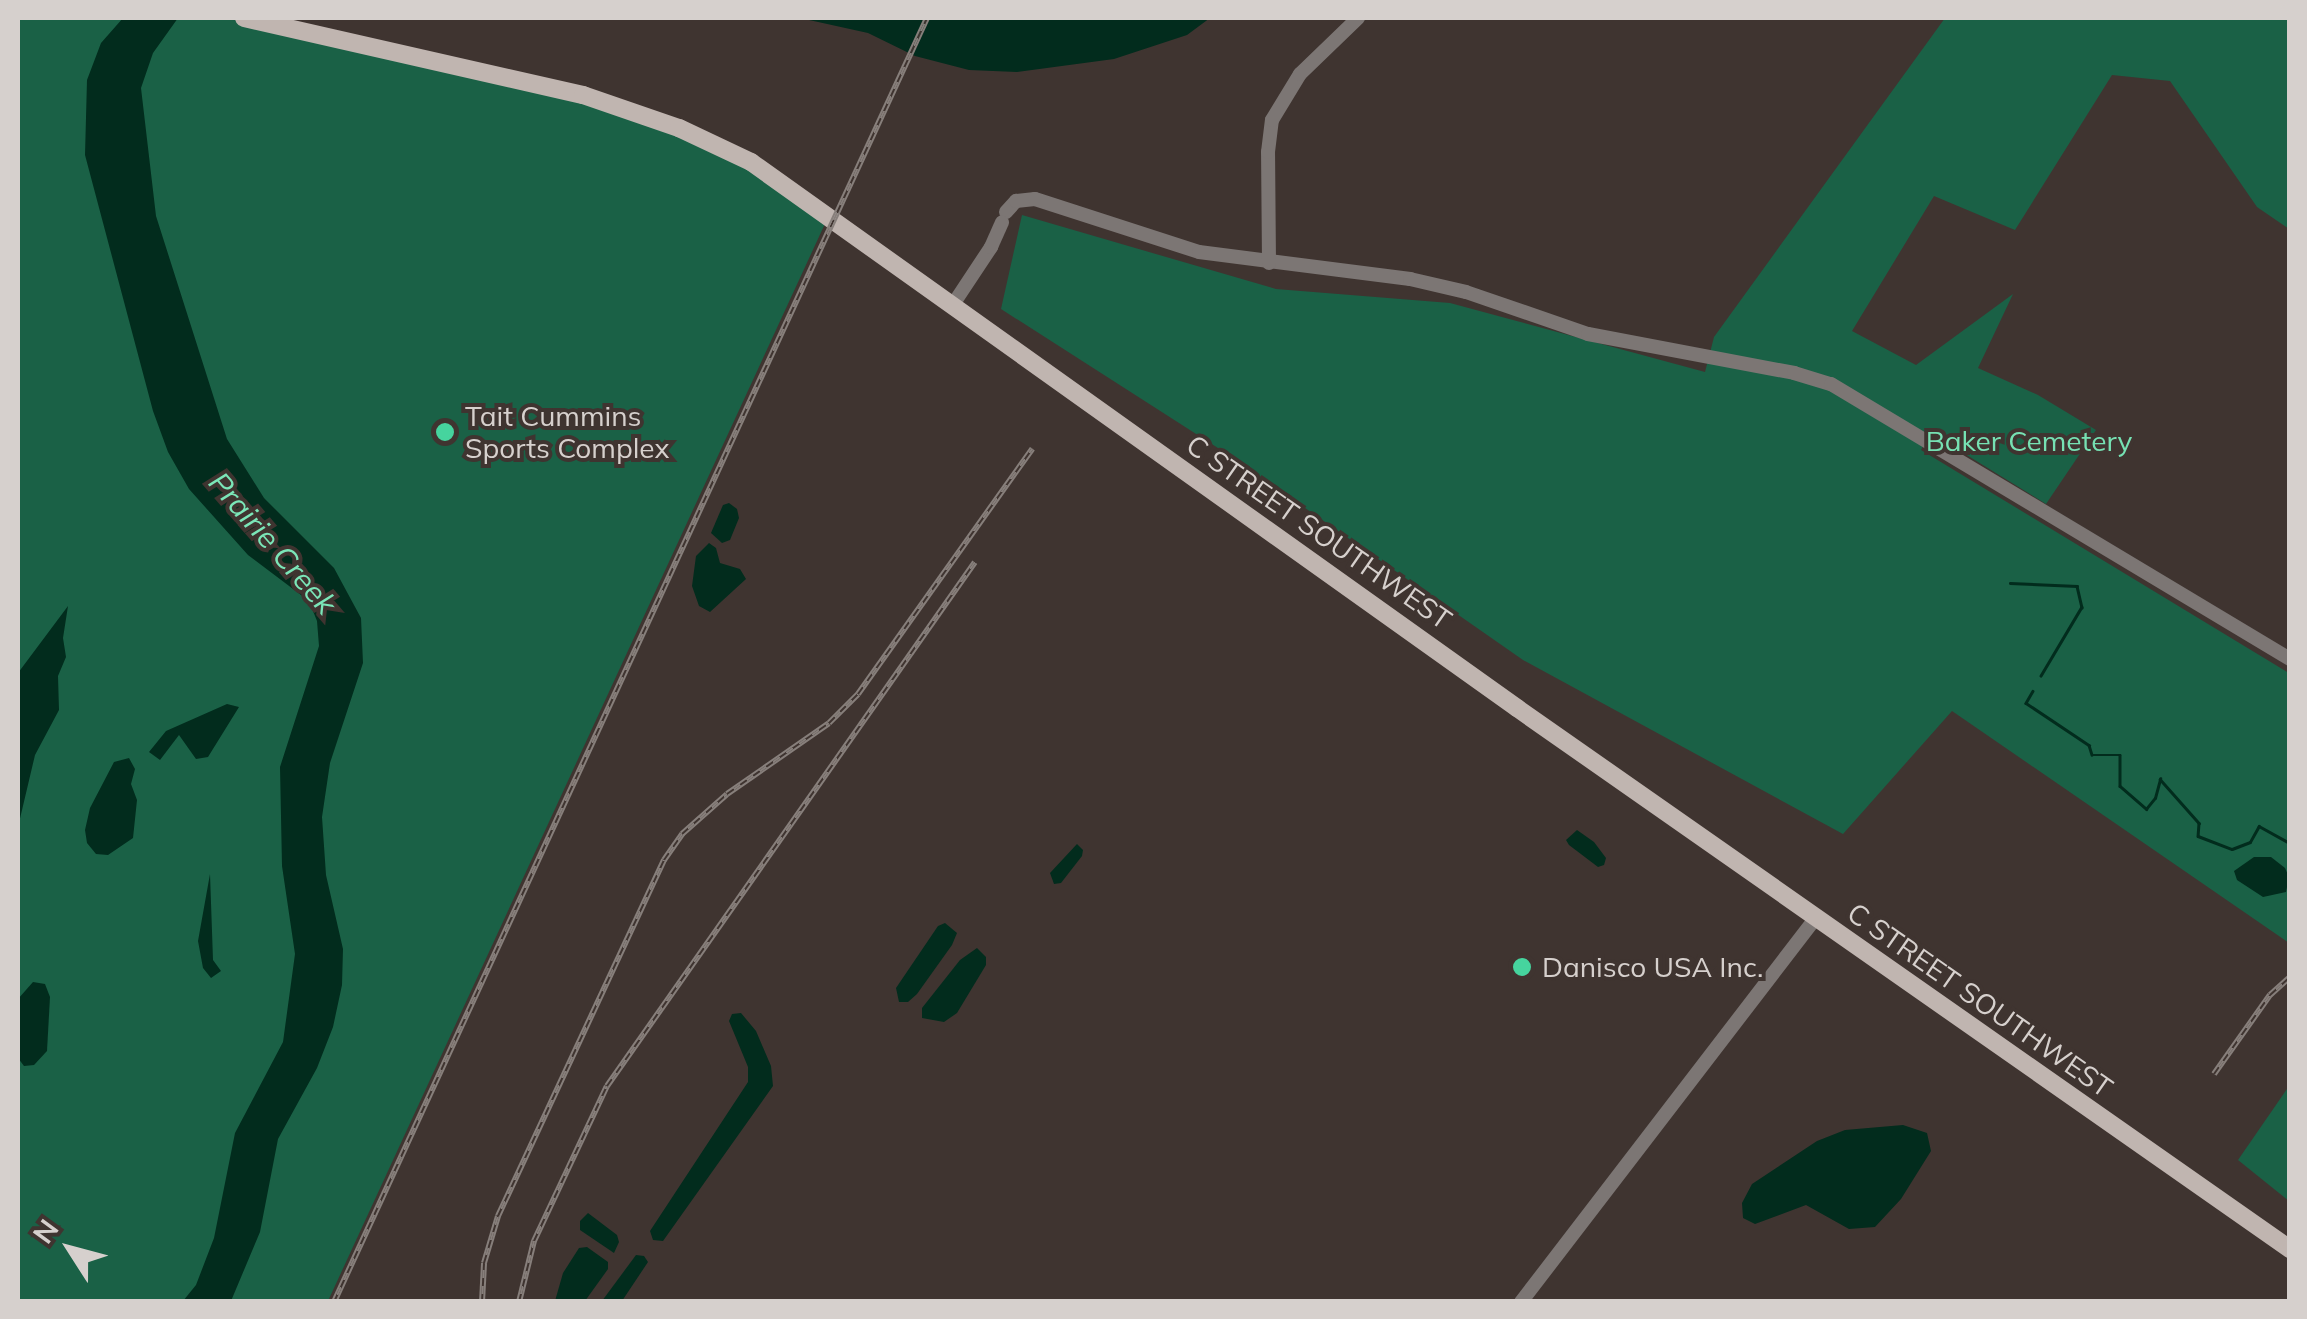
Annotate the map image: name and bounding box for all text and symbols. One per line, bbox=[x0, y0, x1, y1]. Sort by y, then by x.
place label: Tait Cummins Sports Complex bbox=[465, 399, 669, 465]
marker: Tait Cummins Sports Complex bbox=[434, 421, 456, 443]
park label: Baker Cemetery bbox=[1926, 424, 2132, 458]
street label: C STREET SOUTHWEST bbox=[1180, 428, 1458, 636]
water label: Prairie Creek bbox=[201, 465, 345, 621]
street label: C STREET SOUTHWEST bbox=[1841, 896, 2119, 1104]
place label: Danisco USA Inc. bbox=[1542, 950, 1763, 984]
marker: Danisco USA Inc. bbox=[1511, 956, 1533, 978]
north arrow bbox=[20, 1199, 120, 1299]
text: N bbox=[25, 1212, 66, 1250]

